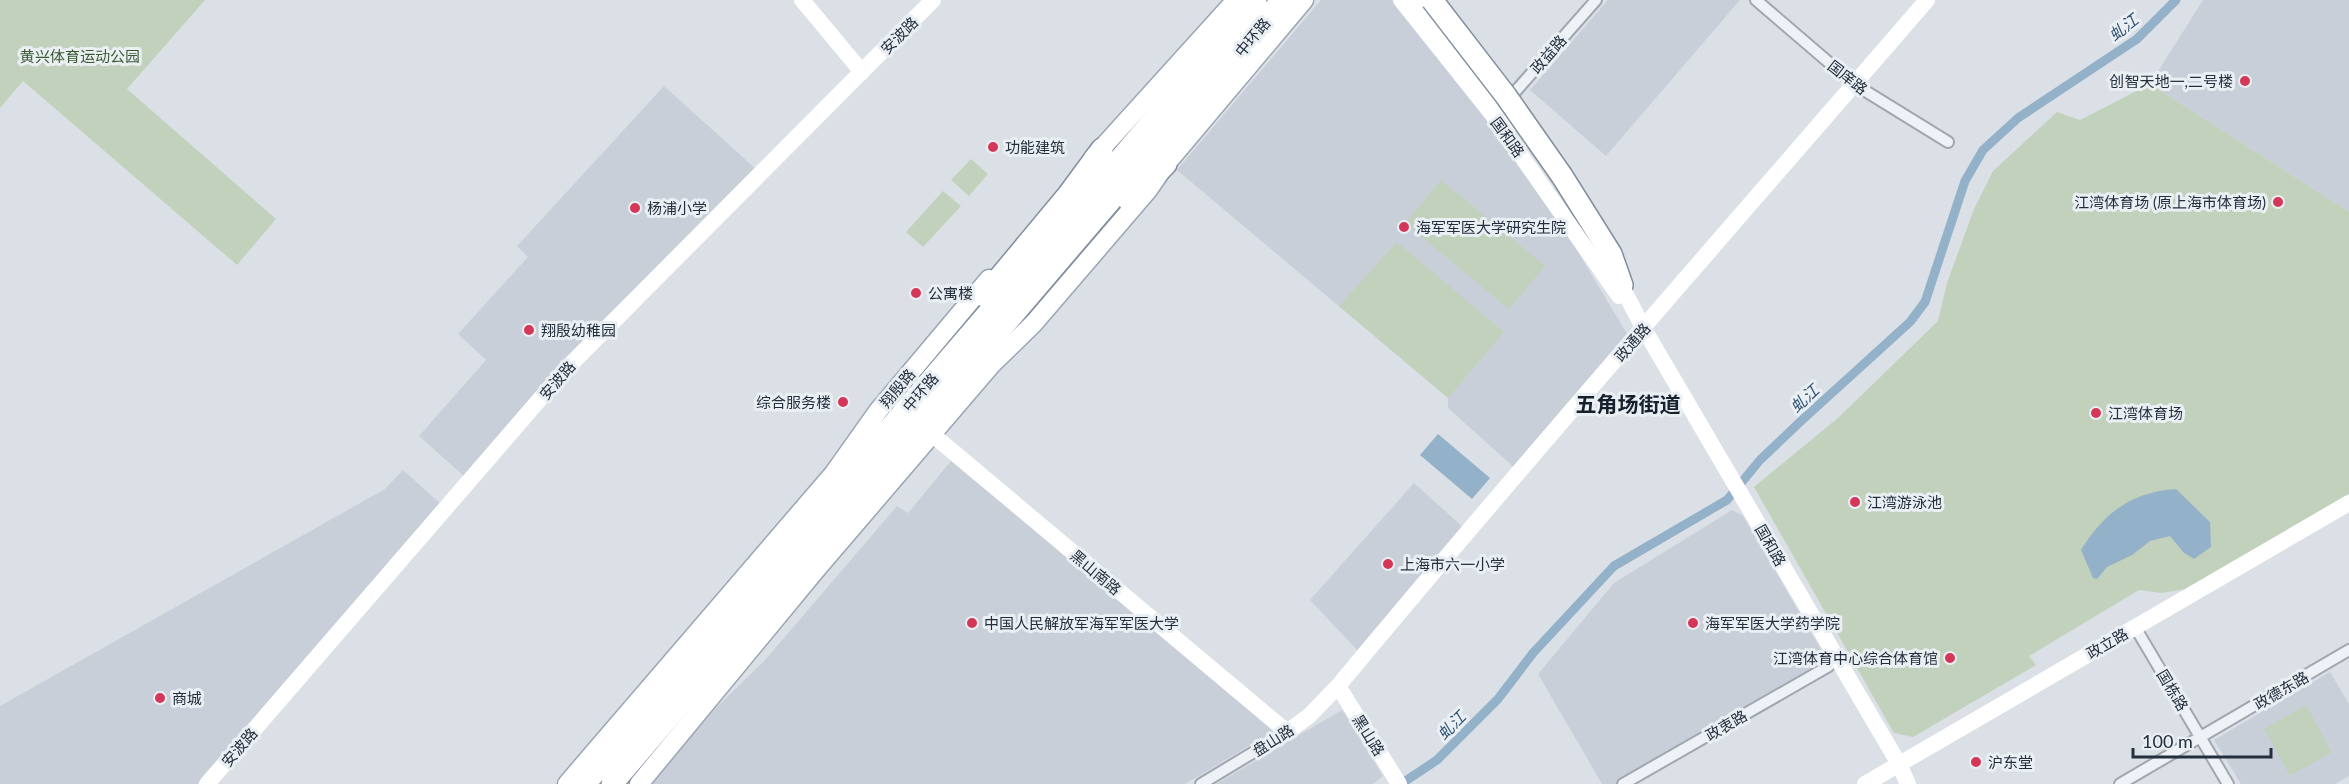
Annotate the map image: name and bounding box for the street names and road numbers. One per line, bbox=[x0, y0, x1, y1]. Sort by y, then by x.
street label: 安波路 bbox=[877, 13, 921, 57]
street label: 中环路 bbox=[1231, 14, 1273, 60]
street label: 政益路 bbox=[1526, 31, 1570, 77]
street label: 国庠路 bbox=[1825, 56, 1871, 98]
street label: 国和路 bbox=[1487, 114, 1529, 160]
street label: 政通路 bbox=[1610, 319, 1654, 365]
street label: 安波路 bbox=[535, 357, 579, 403]
street label: 翔殷路 bbox=[876, 365, 918, 411]
street label: 中环路 bbox=[898, 369, 942, 415]
street label: 国和路 bbox=[1752, 521, 1790, 569]
street label: 黑山南路 bbox=[1067, 546, 1125, 598]
street label: 政立路 bbox=[2083, 624, 2131, 662]
street label: 国栋路 bbox=[2154, 666, 2192, 714]
street label: 政德东路 bbox=[2251, 667, 2311, 713]
street label: 政衷路 bbox=[1702, 706, 1750, 744]
street label: 黑山路 bbox=[1349, 711, 1389, 759]
street label: 盘山路 bbox=[1249, 720, 1297, 760]
street label: 安波路 bbox=[217, 724, 261, 770]

